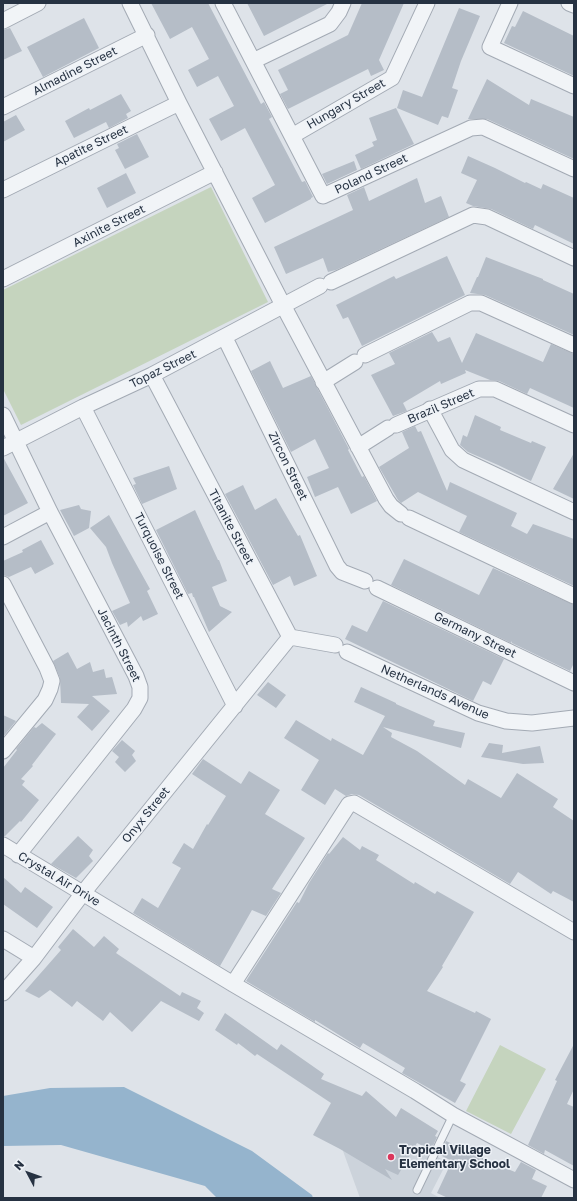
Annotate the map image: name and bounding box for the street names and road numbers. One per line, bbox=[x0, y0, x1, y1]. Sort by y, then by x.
street label: Almadine Street bbox=[31, 44, 119, 98]
street label: Hungary Street bbox=[304, 76, 388, 132]
street label: Apatite Street bbox=[52, 122, 130, 170]
street label: Poland Street bbox=[332, 151, 410, 197]
street label: Axinite Street bbox=[71, 202, 147, 250]
street label: Topaz Street bbox=[127, 347, 199, 391]
street label: Brazil Street bbox=[405, 385, 477, 427]
street label: Zircon Street bbox=[265, 429, 311, 503]
street label: Titanite Street bbox=[205, 487, 257, 567]
street label: Turquoise Street bbox=[131, 510, 187, 602]
street label: Jacinth Street bbox=[94, 606, 144, 684]
street label: Germany Street bbox=[431, 609, 519, 661]
street label: Netherlands Avenue bbox=[379, 662, 491, 722]
street label: Onyx Street bbox=[119, 784, 173, 846]
street label: Crystal Air Drive bbox=[15, 849, 103, 909]

